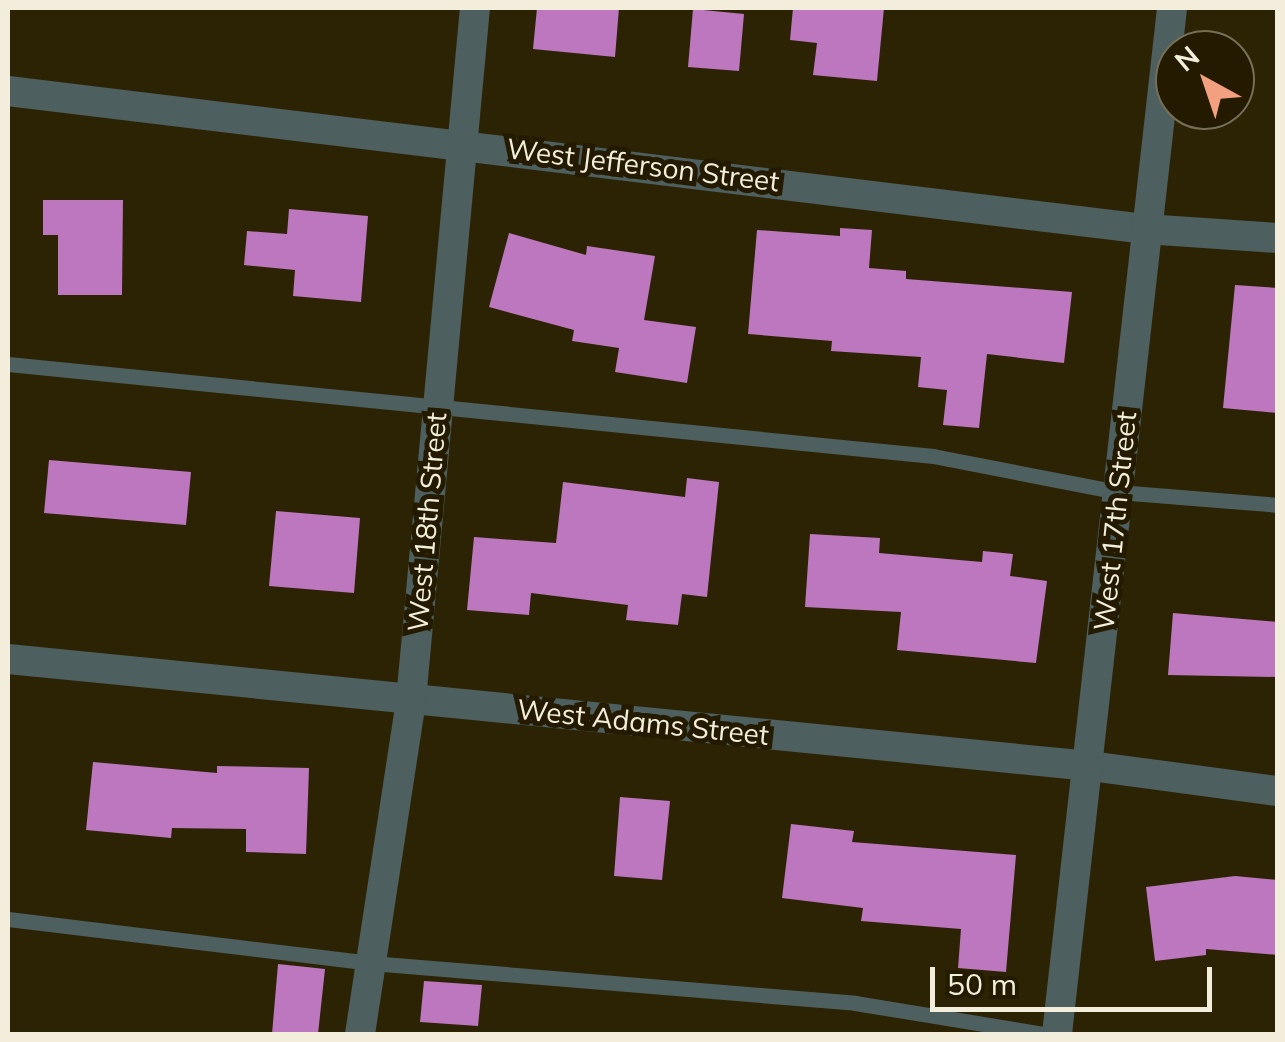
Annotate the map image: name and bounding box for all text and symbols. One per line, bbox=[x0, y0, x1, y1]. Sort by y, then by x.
north arrow bbox=[1155, 30, 1255, 130]
text: N bbox=[1167, 38, 1206, 78]
street label: West Jefferson Street bbox=[505, 132, 781, 198]
street label: West 17th Street bbox=[1087, 410, 1143, 632]
street label: West 18th Street bbox=[401, 411, 453, 633]
street label: West Adams Street bbox=[516, 692, 770, 752]
scale bar bbox=[935, 947, 1218, 1009]
text: 50 m bbox=[947, 965, 1017, 1003]

